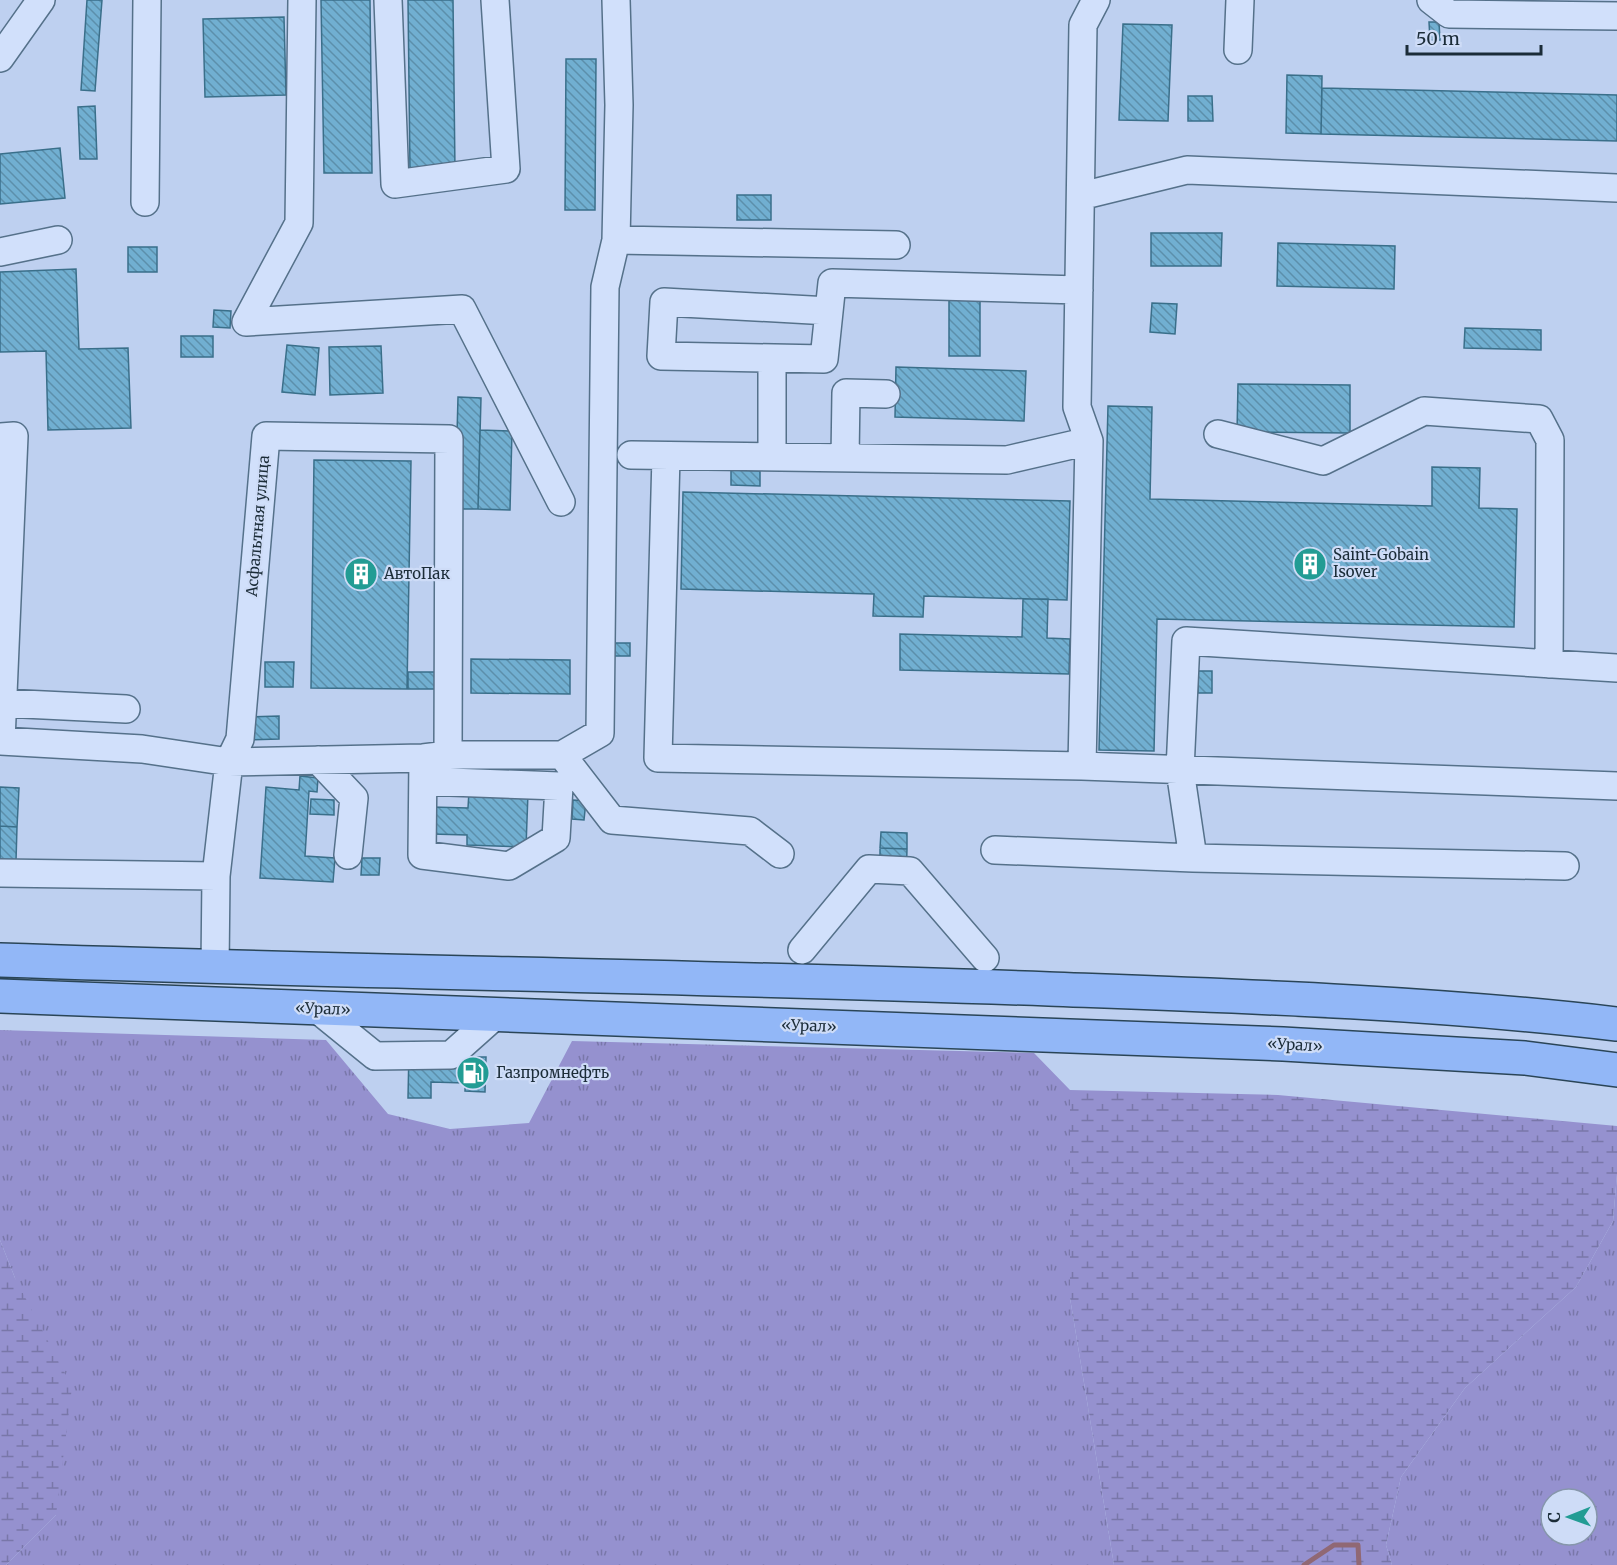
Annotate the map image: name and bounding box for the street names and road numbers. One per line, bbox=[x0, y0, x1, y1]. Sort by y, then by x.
street label: Асфальтная улица bbox=[242, 455, 273, 598]
street label: «Урал» bbox=[295, 998, 351, 1019]
street label: «Урал» bbox=[781, 1015, 837, 1036]
street label: «Урал» bbox=[1267, 1034, 1323, 1055]

